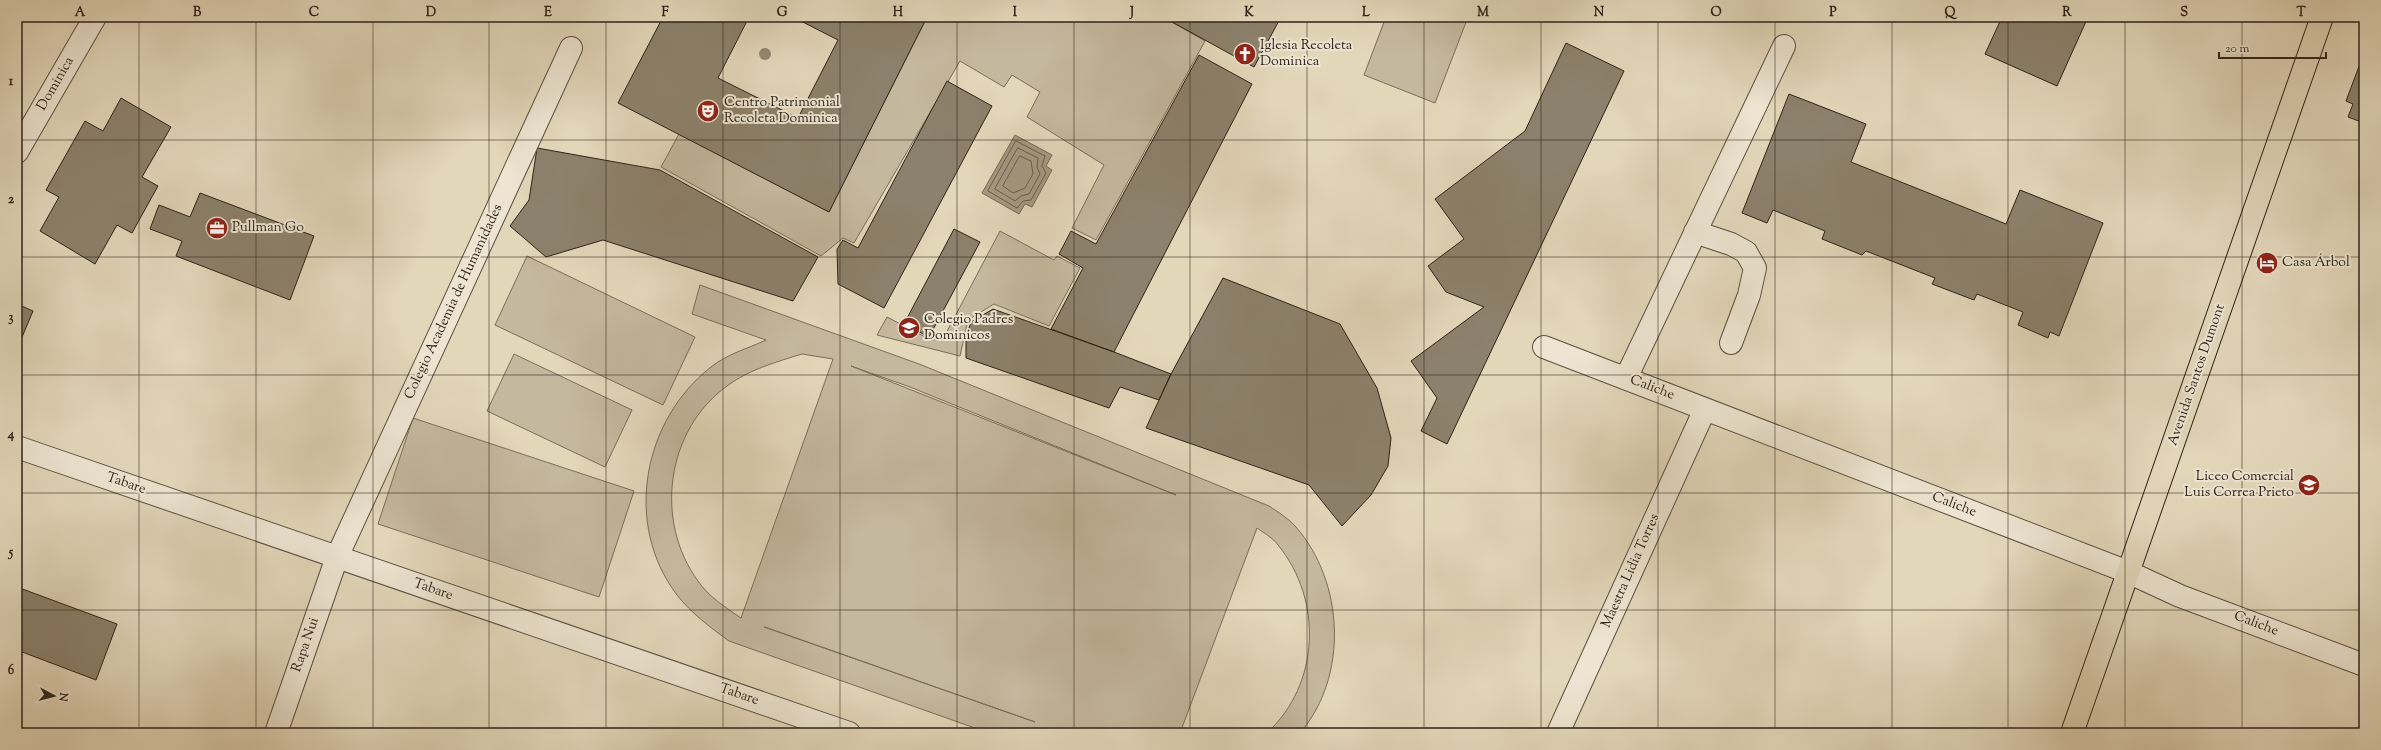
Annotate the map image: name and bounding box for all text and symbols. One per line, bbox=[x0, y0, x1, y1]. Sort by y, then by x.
text: A bbox=[75, 4, 86, 22]
text: B bbox=[193, 4, 202, 22]
text: C bbox=[309, 4, 319, 22]
text: D bbox=[426, 4, 436, 22]
text: E bbox=[544, 4, 552, 22]
text: F bbox=[661, 4, 669, 22]
text: G bbox=[777, 4, 788, 22]
text: H bbox=[893, 4, 904, 22]
text: I bbox=[1013, 4, 1018, 22]
text: J bbox=[1129, 4, 1134, 22]
text: K bbox=[1244, 4, 1254, 22]
text: L bbox=[1362, 4, 1370, 22]
text: M bbox=[1477, 4, 1489, 22]
text: N bbox=[1594, 4, 1605, 22]
text: O bbox=[1710, 4, 1722, 22]
text: P bbox=[1829, 4, 1837, 22]
text: Q bbox=[1945, 4, 1958, 22]
text: R bbox=[2062, 4, 2072, 22]
text: S bbox=[2180, 4, 2188, 22]
text: T bbox=[2296, 4, 2306, 22]
scale bar bbox=[2219, 34, 2326, 60]
place label: Iglesia Recoleta Dominica bbox=[1260, 36, 1353, 72]
text: 20 m bbox=[2225, 40, 2250, 58]
church icon: Iglesia Recoleta Dominica bbox=[1232, 41, 1258, 67]
street label: Dominica bbox=[33, 53, 80, 115]
text: 1 bbox=[9, 73, 14, 91]
place label: Centro Patrimonial Recoleta Dominica bbox=[724, 93, 840, 129]
theatre icon: Centro Patrimonial Recoleta Dominica bbox=[695, 98, 721, 124]
text: 2 bbox=[8, 191, 15, 209]
street label: Colegio Academia de Humanidades bbox=[400, 201, 508, 403]
office icon: Pullman Go bbox=[204, 215, 230, 241]
place label: Pullman Go bbox=[232, 218, 304, 238]
hotel icon: Casa Árbol bbox=[2254, 250, 2280, 276]
place label: Casa Árbol bbox=[2282, 253, 2350, 273]
street label: Avenida Santos Dumont bbox=[2163, 301, 2231, 449]
text: 3 bbox=[8, 309, 14, 327]
place label: Colegio Padres Dominicos bbox=[924, 310, 1013, 346]
school or university icon: Colegio Padres Dominicos bbox=[896, 315, 922, 341]
street label: Caliche bbox=[1627, 370, 1677, 406]
text: 4 bbox=[7, 426, 15, 444]
place label: Liceo Comercial Luis Correa Prieto bbox=[2184, 467, 2294, 503]
street label: Tabare bbox=[104, 468, 148, 500]
school or university icon: Liceo Comercial Luis Correa Prieto bbox=[2296, 472, 2322, 498]
street label: Caliche bbox=[1929, 487, 1979, 523]
street label: Maestra Lidia Torres bbox=[1597, 511, 1665, 631]
text: 5 bbox=[8, 544, 14, 562]
street label: Tabare bbox=[411, 574, 455, 606]
street label: Caliche bbox=[2231, 606, 2281, 642]
street label: Rapa Nui bbox=[287, 615, 325, 675]
text: 6 bbox=[8, 662, 15, 680]
north arrow bbox=[34, 676, 74, 716]
street label: Tabare bbox=[717, 679, 761, 711]
text: N bbox=[54, 691, 72, 703]

